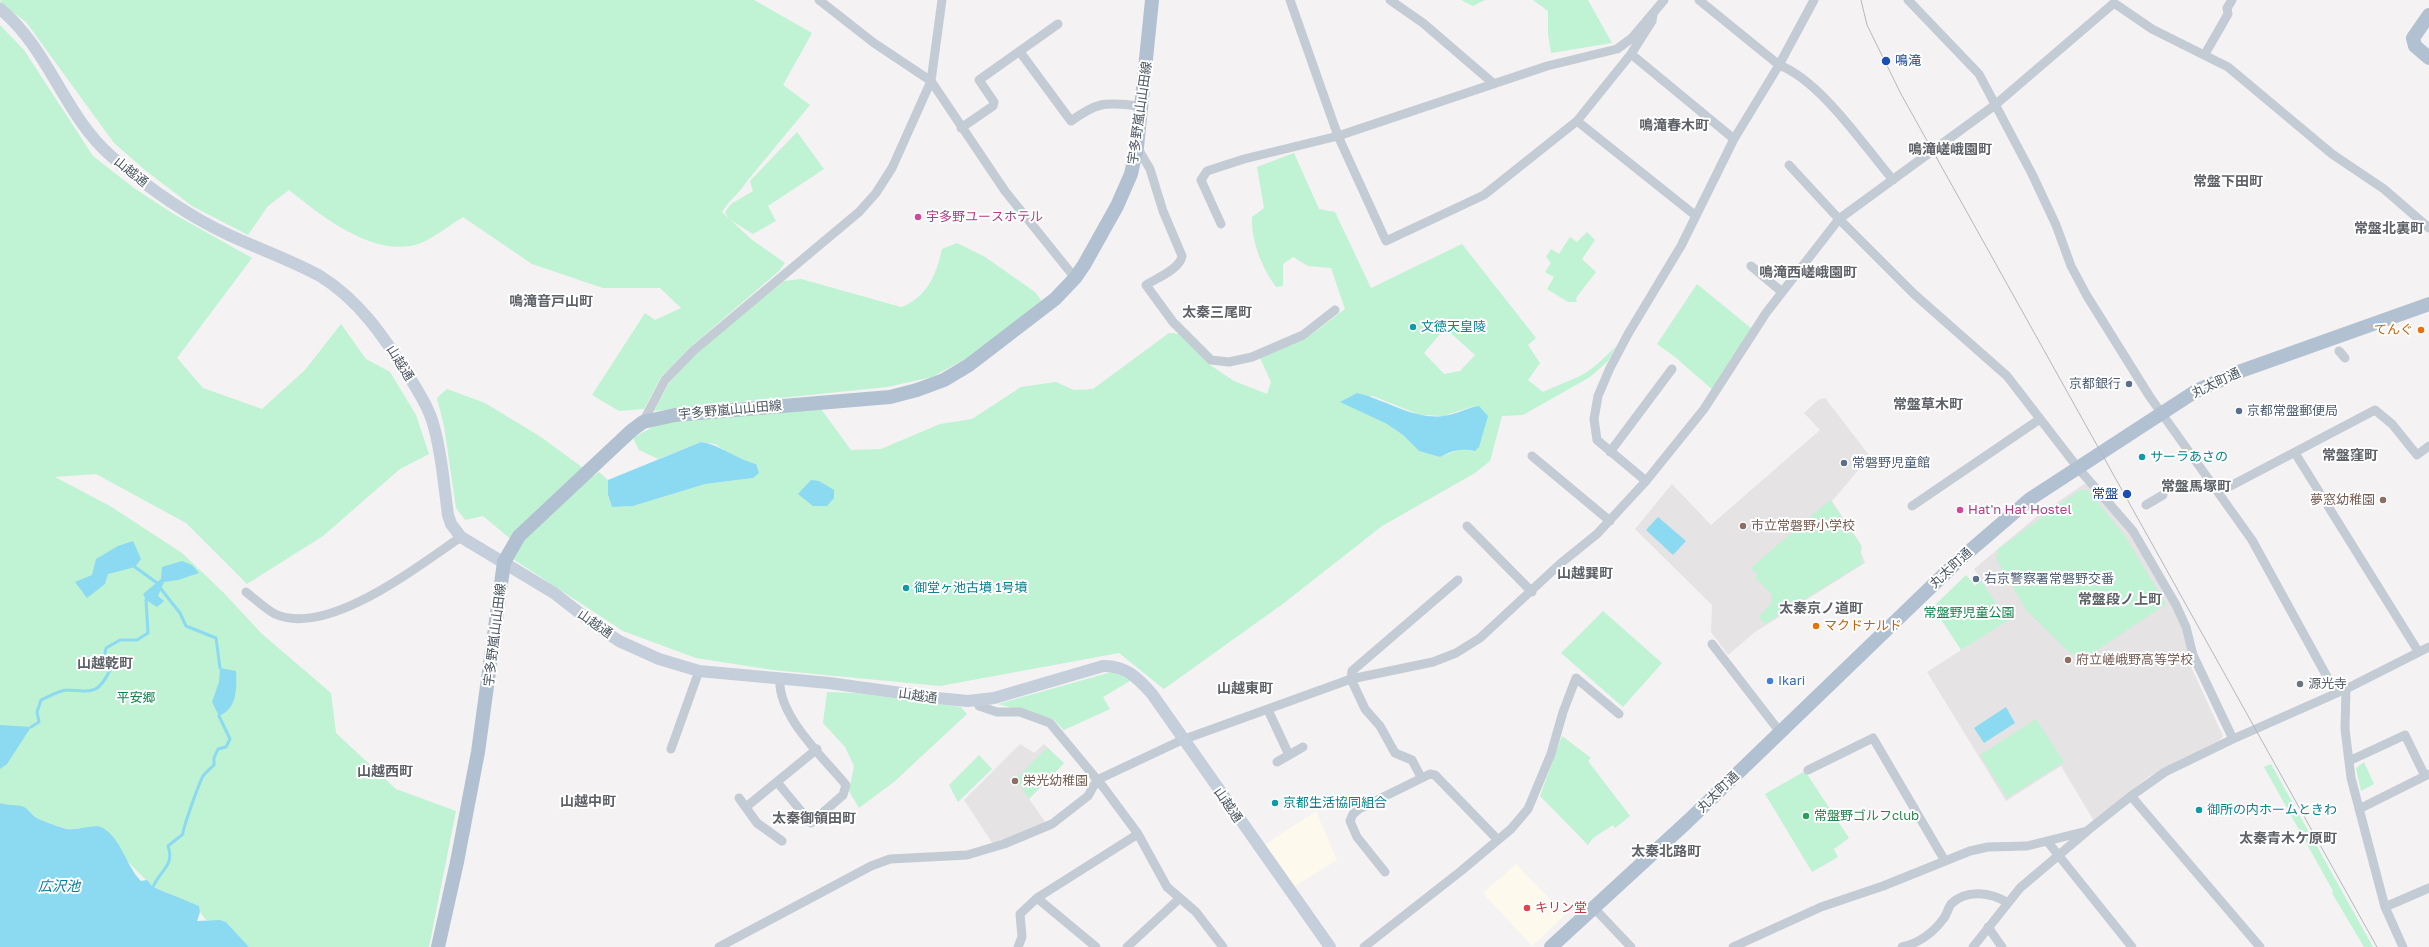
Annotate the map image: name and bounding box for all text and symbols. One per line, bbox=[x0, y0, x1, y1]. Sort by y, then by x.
place label: 鳴滝 bbox=[1895, 53, 1921, 69]
marker: 鳴滝 bbox=[1880, 55, 1892, 67]
street label: 宇多野嵐山山田線 bbox=[1125, 60, 1155, 166]
district label: 鳴滝春木町 bbox=[1639, 118, 1709, 134]
district label: 鳴滝嵯峨園町 bbox=[1908, 142, 1992, 158]
street label: 山越通 bbox=[111, 154, 151, 190]
district label: 常盤下田町 bbox=[2193, 174, 2263, 190]
place label: 宇多野ユースホテル bbox=[926, 209, 1043, 225]
marker: 宇多野ユースホテル bbox=[913, 212, 923, 222]
district label: 常盤北裏町 bbox=[2354, 221, 2424, 237]
district label: 鳴滝西嵯峨園町 bbox=[1759, 265, 1857, 281]
district label: 鳴滝音戸山町 bbox=[509, 294, 593, 310]
district label: 太秦三尾町 bbox=[1182, 305, 1252, 321]
place label: 文徳天皇陵 bbox=[1421, 319, 1486, 335]
marker: 文徳天皇陵 bbox=[1408, 322, 1418, 332]
place label: てんぐ bbox=[2374, 322, 2413, 338]
marker: てんぐ bbox=[2416, 325, 2426, 335]
street label: 山越通 bbox=[383, 342, 417, 384]
street label: 丸太町通 bbox=[2189, 365, 2243, 401]
place label: 京都銀行 bbox=[2069, 376, 2121, 392]
marker: 京都銀行 bbox=[2124, 379, 2134, 389]
district label: 常盤草木町 bbox=[1893, 397, 1963, 413]
street label: 宇多野嵐山山田線 bbox=[678, 398, 782, 422]
place label: 京都常盤郵便局 bbox=[2247, 403, 2338, 419]
marker: 京都常盤郵便局 bbox=[2234, 406, 2244, 416]
district label: 常盤窪町 bbox=[2322, 448, 2378, 464]
place label: サーラあさの bbox=[2150, 449, 2228, 465]
marker: サーラあさの bbox=[2137, 452, 2147, 462]
place label: 常磐野児童館 bbox=[1852, 455, 1930, 471]
marker: 常磐野児童館 bbox=[1839, 458, 1849, 468]
district label: 常盤馬塚町 bbox=[2161, 479, 2231, 495]
place label: 常盤 bbox=[2092, 486, 2118, 502]
marker: 常盤 bbox=[2121, 488, 2133, 500]
place label: 夢窓幼稚園 bbox=[2310, 492, 2375, 508]
marker: 夢窓幼稚園 bbox=[2378, 495, 2388, 505]
place label: Hat'n Hat Hostel bbox=[1968, 502, 2072, 518]
marker: Hat'n Hat Hostel bbox=[1955, 505, 1965, 515]
place label: 市立常磐野小学校 bbox=[1751, 518, 1855, 534]
marker: 市立常磐野小学校 bbox=[1738, 521, 1748, 531]
street label: 丸太町通 bbox=[1927, 545, 1975, 591]
district label: 山越巽町 bbox=[1557, 566, 1613, 582]
place label: 右京警察署常磐野交番 bbox=[1984, 571, 2114, 587]
marker: 右京警察署常磐野交番 bbox=[1971, 574, 1981, 584]
place label: 御堂ヶ池古墳 1号墳 bbox=[914, 580, 1028, 596]
street label: 宇多野嵐山山田線 bbox=[481, 582, 509, 688]
marker: 御堂ヶ池古墳 1号墳 bbox=[901, 583, 911, 593]
district label: 常盤段ノ上町 bbox=[2078, 592, 2162, 608]
district label: 太秦京ノ道町 bbox=[1779, 601, 1863, 617]
park label: 常盤野児童公園 bbox=[1924, 605, 2014, 621]
street label: 山越通 bbox=[575, 606, 615, 642]
place label: マクドナルド bbox=[1824, 618, 1902, 634]
marker: マクドナルド bbox=[1811, 621, 1821, 631]
place label: 府立嵯峨野高等学校 bbox=[2076, 652, 2193, 668]
marker: 府立嵯峨野高等学校 bbox=[2063, 655, 2073, 665]
district label: 山越乾町 bbox=[77, 656, 133, 672]
place label: Ikari bbox=[1778, 673, 1805, 689]
marker: Ikari bbox=[1765, 676, 1775, 686]
place label: 源光寺 bbox=[2308, 676, 2347, 692]
marker: 源光寺 bbox=[2295, 679, 2305, 689]
district label: 山越東町 bbox=[1217, 681, 1273, 697]
street label: 山越通 bbox=[898, 686, 938, 706]
park label: 平安郷 bbox=[117, 690, 155, 706]
district label: 山越西町 bbox=[357, 764, 413, 780]
street label: 丸太町通 bbox=[1694, 768, 1742, 816]
place label: 栄光幼稚園 bbox=[1023, 773, 1088, 789]
marker: 栄光幼稚園 bbox=[1010, 776, 1020, 786]
street label: 山越通 bbox=[1210, 785, 1246, 825]
district label: 山越中町 bbox=[560, 794, 616, 810]
place label: 京都生活協同組合 bbox=[1283, 795, 1387, 811]
marker: 京都生活協同組合 bbox=[1270, 798, 1280, 808]
place label: 御所の内ホームときわ bbox=[2207, 802, 2337, 818]
marker: 御所の内ホームときわ bbox=[2194, 805, 2204, 815]
place label: 常盤野ゴルフclub bbox=[1814, 808, 1919, 824]
district label: 太秦御領田町 bbox=[772, 811, 856, 827]
marker: 常盤野ゴルフclub bbox=[1801, 811, 1811, 821]
district label: 太秦青木ケ原町 bbox=[2239, 831, 2337, 847]
district label: 太秦北路町 bbox=[1631, 844, 1701, 860]
water label: 広沢池 bbox=[38, 879, 80, 895]
place label: キリン堂 bbox=[1535, 900, 1587, 916]
marker: キリン堂 bbox=[1522, 903, 1532, 913]

